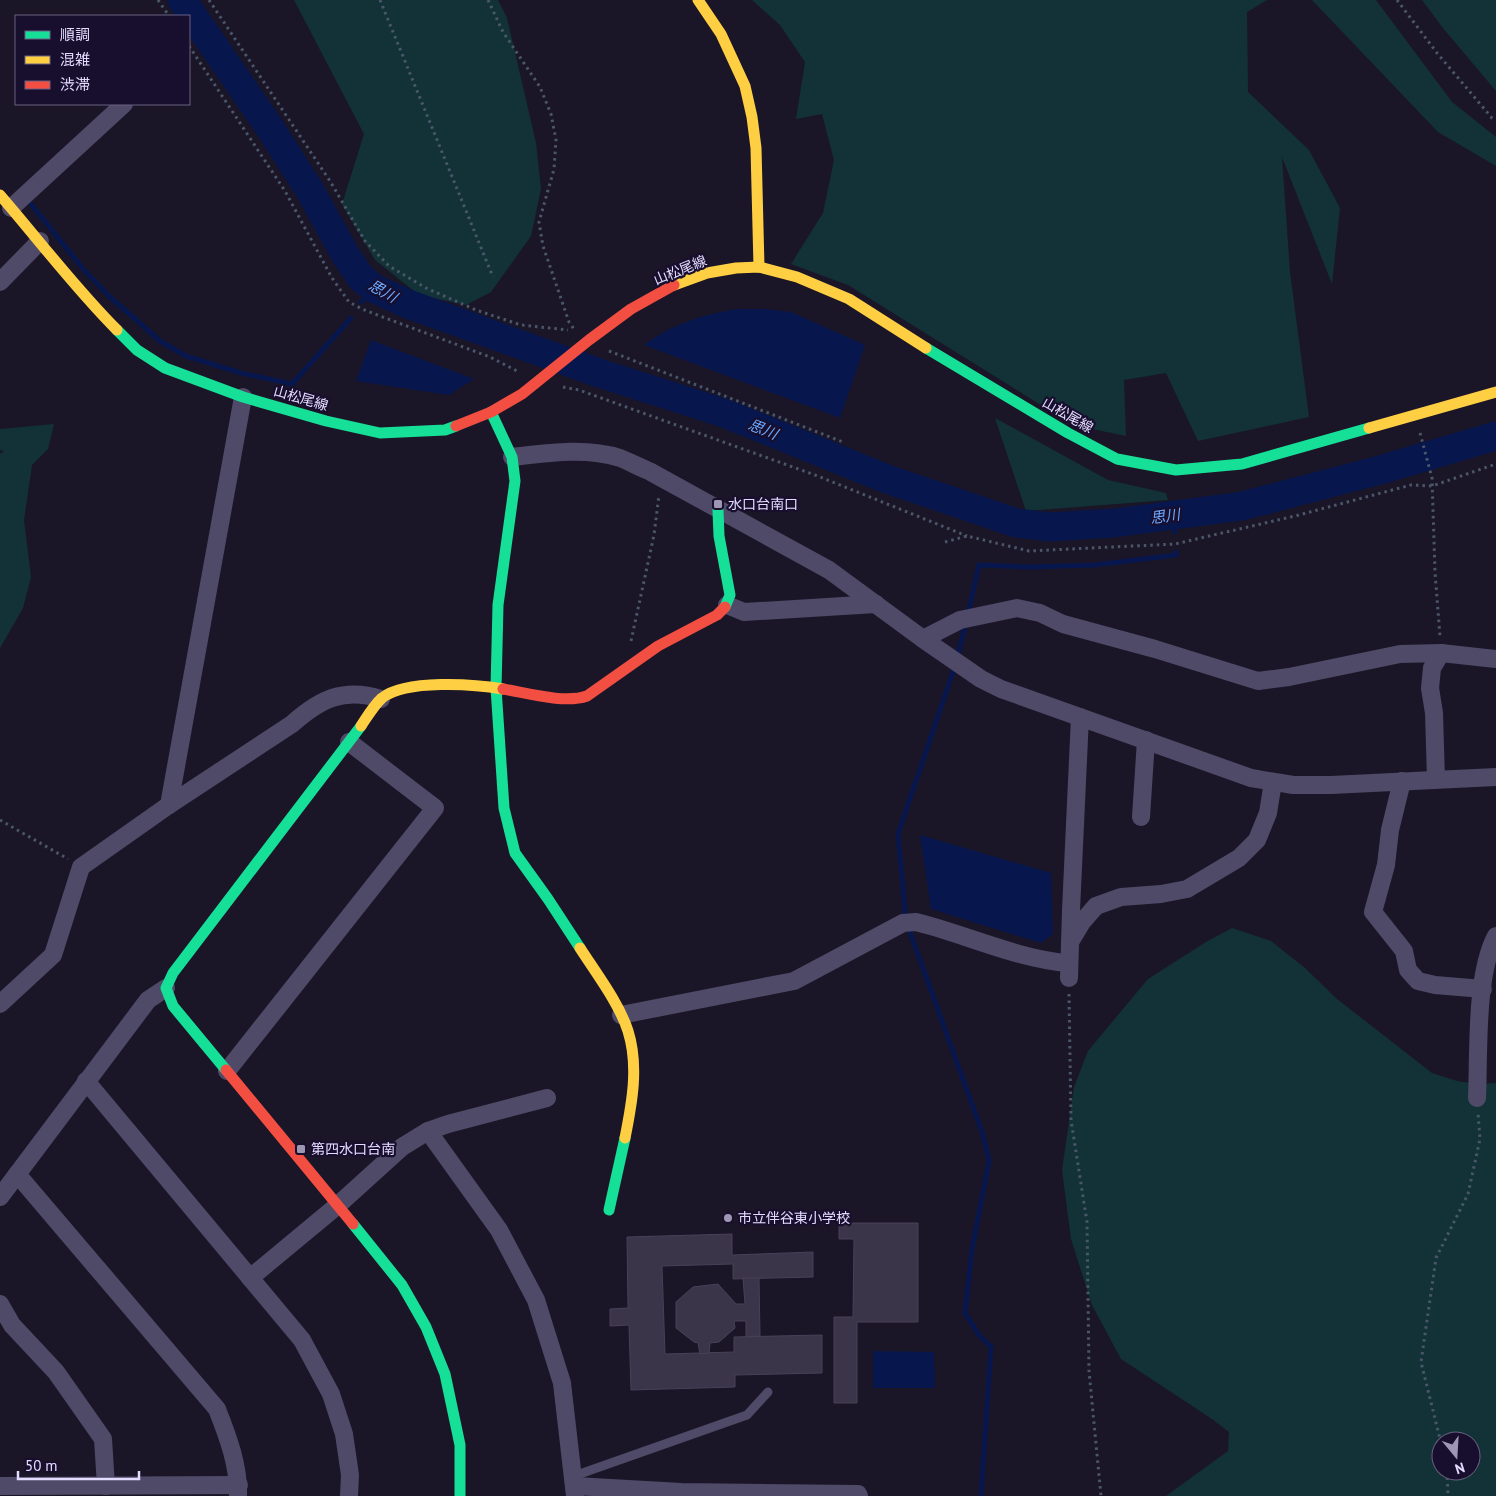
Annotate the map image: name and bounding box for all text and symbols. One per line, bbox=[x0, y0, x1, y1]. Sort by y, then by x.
legend bbox=[15, 15, 190, 105]
text: 順調 bbox=[60, 25, 90, 44]
text: 混雑 bbox=[60, 50, 90, 69]
text: 渋滞 bbox=[60, 75, 90, 94]
street label: 山松尾線 bbox=[651, 251, 709, 289]
water label: 思川 bbox=[365, 275, 402, 308]
street label: 山松尾線 bbox=[272, 382, 330, 414]
street label: 山松尾線 bbox=[1039, 393, 1097, 437]
water label: 思川 bbox=[746, 415, 782, 444]
place label: 水口台南口 bbox=[728, 495, 798, 513]
marker: 水口台南口 bbox=[712, 498, 724, 510]
water label: 思川 bbox=[1149, 504, 1183, 527]
place label: 第四水口台南 bbox=[311, 1140, 395, 1158]
marker: 第四水口台南 bbox=[295, 1143, 307, 1155]
place label: 市立伴谷東小学校 bbox=[738, 1209, 850, 1227]
marker: 市立伴谷東小学校 bbox=[722, 1212, 734, 1224]
north arrow bbox=[1431, 1431, 1481, 1481]
scale bar bbox=[18, 1448, 139, 1480]
text: 50 m bbox=[25, 1456, 58, 1475]
text: N bbox=[1453, 1458, 1467, 1478]

